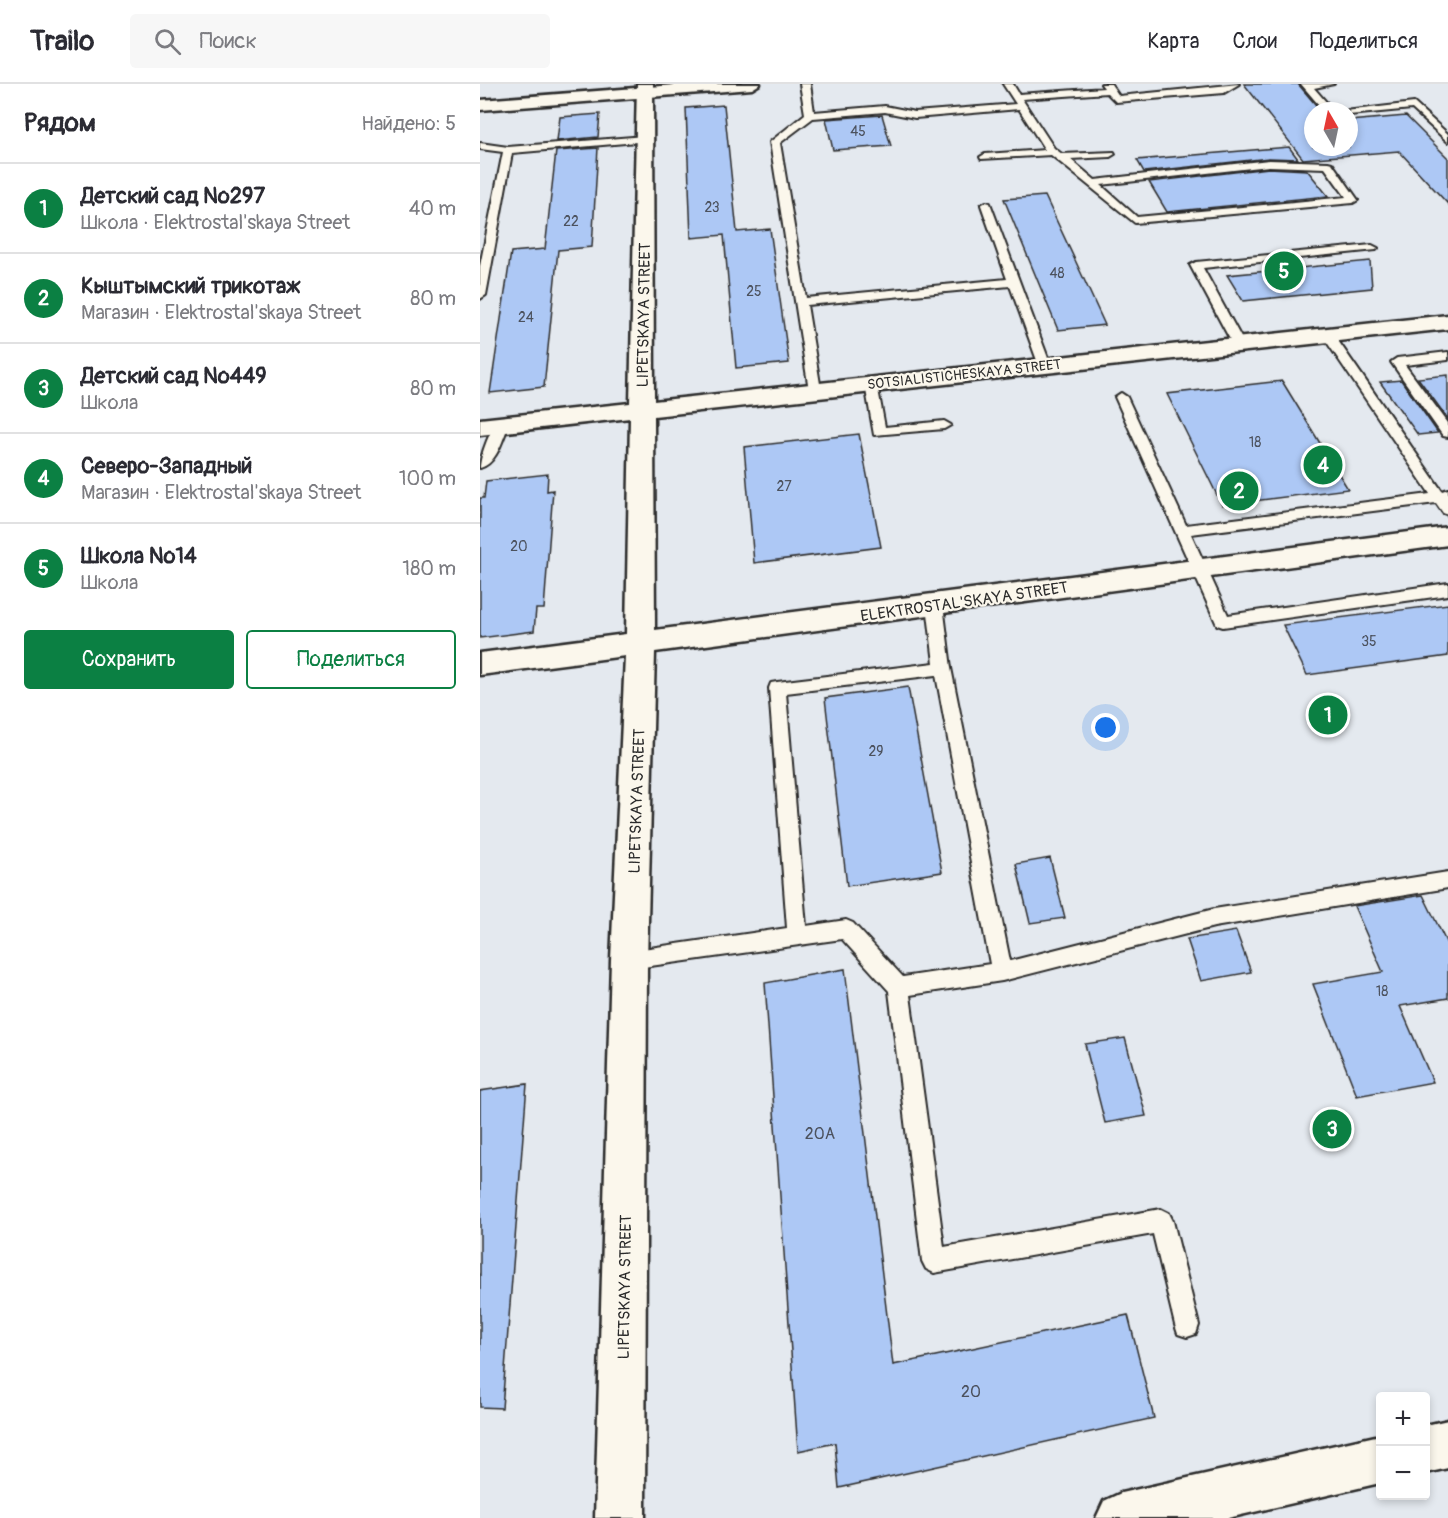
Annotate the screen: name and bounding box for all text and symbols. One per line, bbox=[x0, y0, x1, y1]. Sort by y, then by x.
search box bbox=[130, 14, 550, 68]
text: Trailo bbox=[30, 24, 94, 59]
icon: search bbox=[151, 25, 184, 58]
text: Поиск bbox=[199, 27, 257, 55]
text: Карта bbox=[1147, 28, 1199, 55]
text: Слои bbox=[1232, 28, 1277, 55]
text: Поделиться bbox=[1310, 28, 1418, 55]
north arrow bbox=[1304, 102, 1358, 156]
text: Рядом bbox=[24, 107, 96, 139]
text: Найдено: 5 bbox=[361, 111, 456, 136]
house number: 45 bbox=[850, 123, 866, 140]
text: Детский сад №297 bbox=[81, 182, 265, 210]
text: 1 bbox=[40, 196, 47, 221]
text: 40 m bbox=[409, 196, 456, 221]
house number: 23 bbox=[704, 199, 720, 216]
text: Школа · Elektrostal'skaya Street bbox=[81, 210, 350, 235]
house number: 22 bbox=[563, 213, 579, 230]
street label: LIPETSKAYA STREET bbox=[633, 242, 655, 388]
pin: 5 bbox=[1264, 248, 1304, 294]
house number: 48 bbox=[1049, 265, 1065, 282]
text: Кыштымский трикотаж bbox=[81, 272, 300, 300]
house number: 25 bbox=[746, 283, 762, 300]
text: 2 bbox=[38, 286, 49, 311]
text: 80 m bbox=[410, 286, 456, 311]
text: Магазин · Elektrostal'skaya Street bbox=[81, 300, 361, 325]
house number: 24 bbox=[518, 309, 534, 326]
street label: SOTSIALISTICHESKAYA STREET bbox=[866, 356, 1062, 393]
text: Детский сад №449 bbox=[81, 362, 267, 390]
text: 3 bbox=[38, 376, 49, 401]
text: 80 m bbox=[410, 376, 456, 401]
text: Школа bbox=[81, 390, 138, 415]
house number: 18 bbox=[1249, 434, 1261, 451]
pin: 4 bbox=[1304, 442, 1342, 488]
text: Северо-Западный bbox=[81, 452, 252, 480]
text: 4 bbox=[38, 466, 49, 491]
text: 100 m bbox=[399, 466, 456, 491]
pin: 2 bbox=[1220, 468, 1258, 514]
house number: 27 bbox=[776, 478, 792, 495]
text: Магазин · Elektrostal'skaya Street bbox=[81, 480, 361, 505]
house number: 20 bbox=[510, 538, 528, 555]
text: Школа №14 bbox=[81, 542, 197, 570]
text: 5 bbox=[38, 556, 49, 581]
text: 180 m bbox=[402, 556, 456, 581]
text: Школа bbox=[81, 570, 138, 595]
street label: ELEKTROSTAL'SKAYA STREET bbox=[859, 577, 1069, 626]
button: Сохранить bbox=[24, 630, 234, 689]
button: Поделиться bbox=[246, 630, 456, 689]
house number: 35 bbox=[1361, 633, 1377, 650]
pin: 1 bbox=[1308, 692, 1348, 738]
your location bbox=[1091, 713, 1120, 742]
street label: LIPETSKAYA STREET bbox=[624, 728, 650, 874]
house number: 29 bbox=[868, 743, 884, 760]
house number: 18 bbox=[1376, 983, 1388, 1000]
pin: 3 bbox=[1312, 1106, 1352, 1152]
house number: 20А bbox=[805, 1124, 835, 1144]
street label: LIPETSKAYA STREET bbox=[614, 1214, 636, 1360]
house number: 20 bbox=[961, 1382, 981, 1402]
map controls bbox=[1376, 1392, 1430, 1500]
button: + bbox=[1376, 1392, 1430, 1446]
button: − bbox=[1376, 1446, 1430, 1500]

